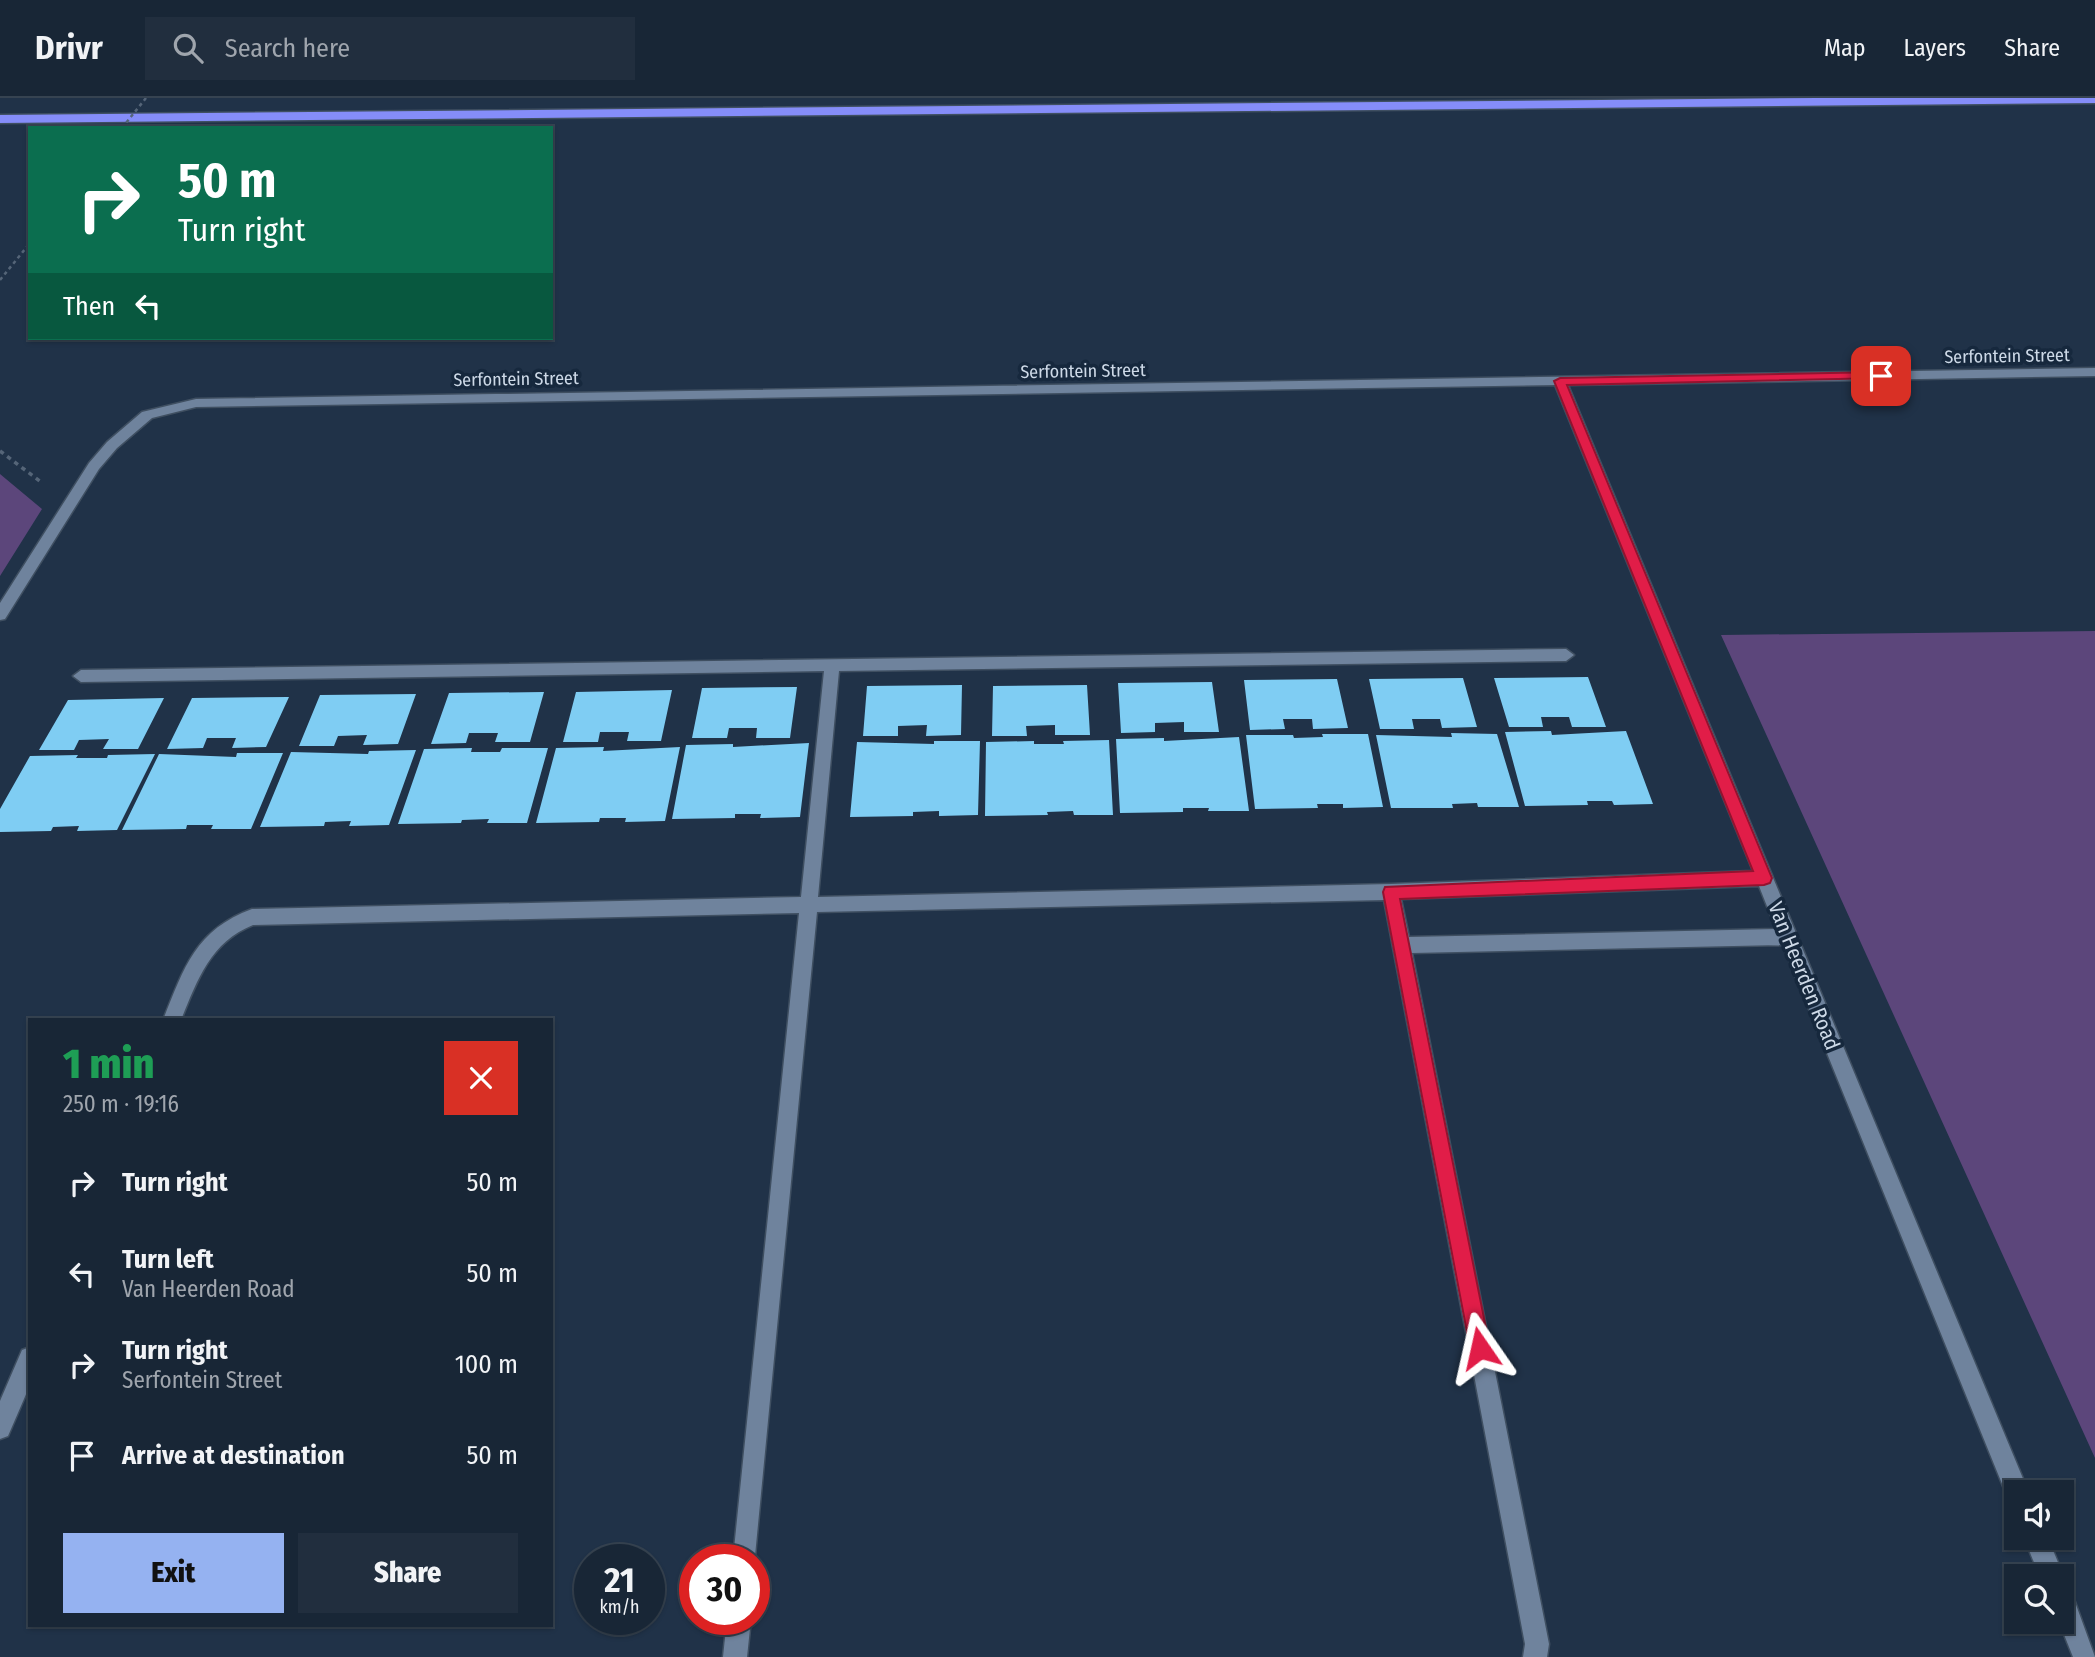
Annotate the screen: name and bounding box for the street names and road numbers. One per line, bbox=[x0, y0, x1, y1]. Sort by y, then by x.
street label: Serfontein Street bbox=[1944, 344, 2070, 368]
street label: Serfontein Street bbox=[1020, 359, 1146, 383]
street label: Serfontein Street bbox=[453, 367, 579, 391]
street label: Van Heerden Road bbox=[1762, 898, 1846, 1054]

